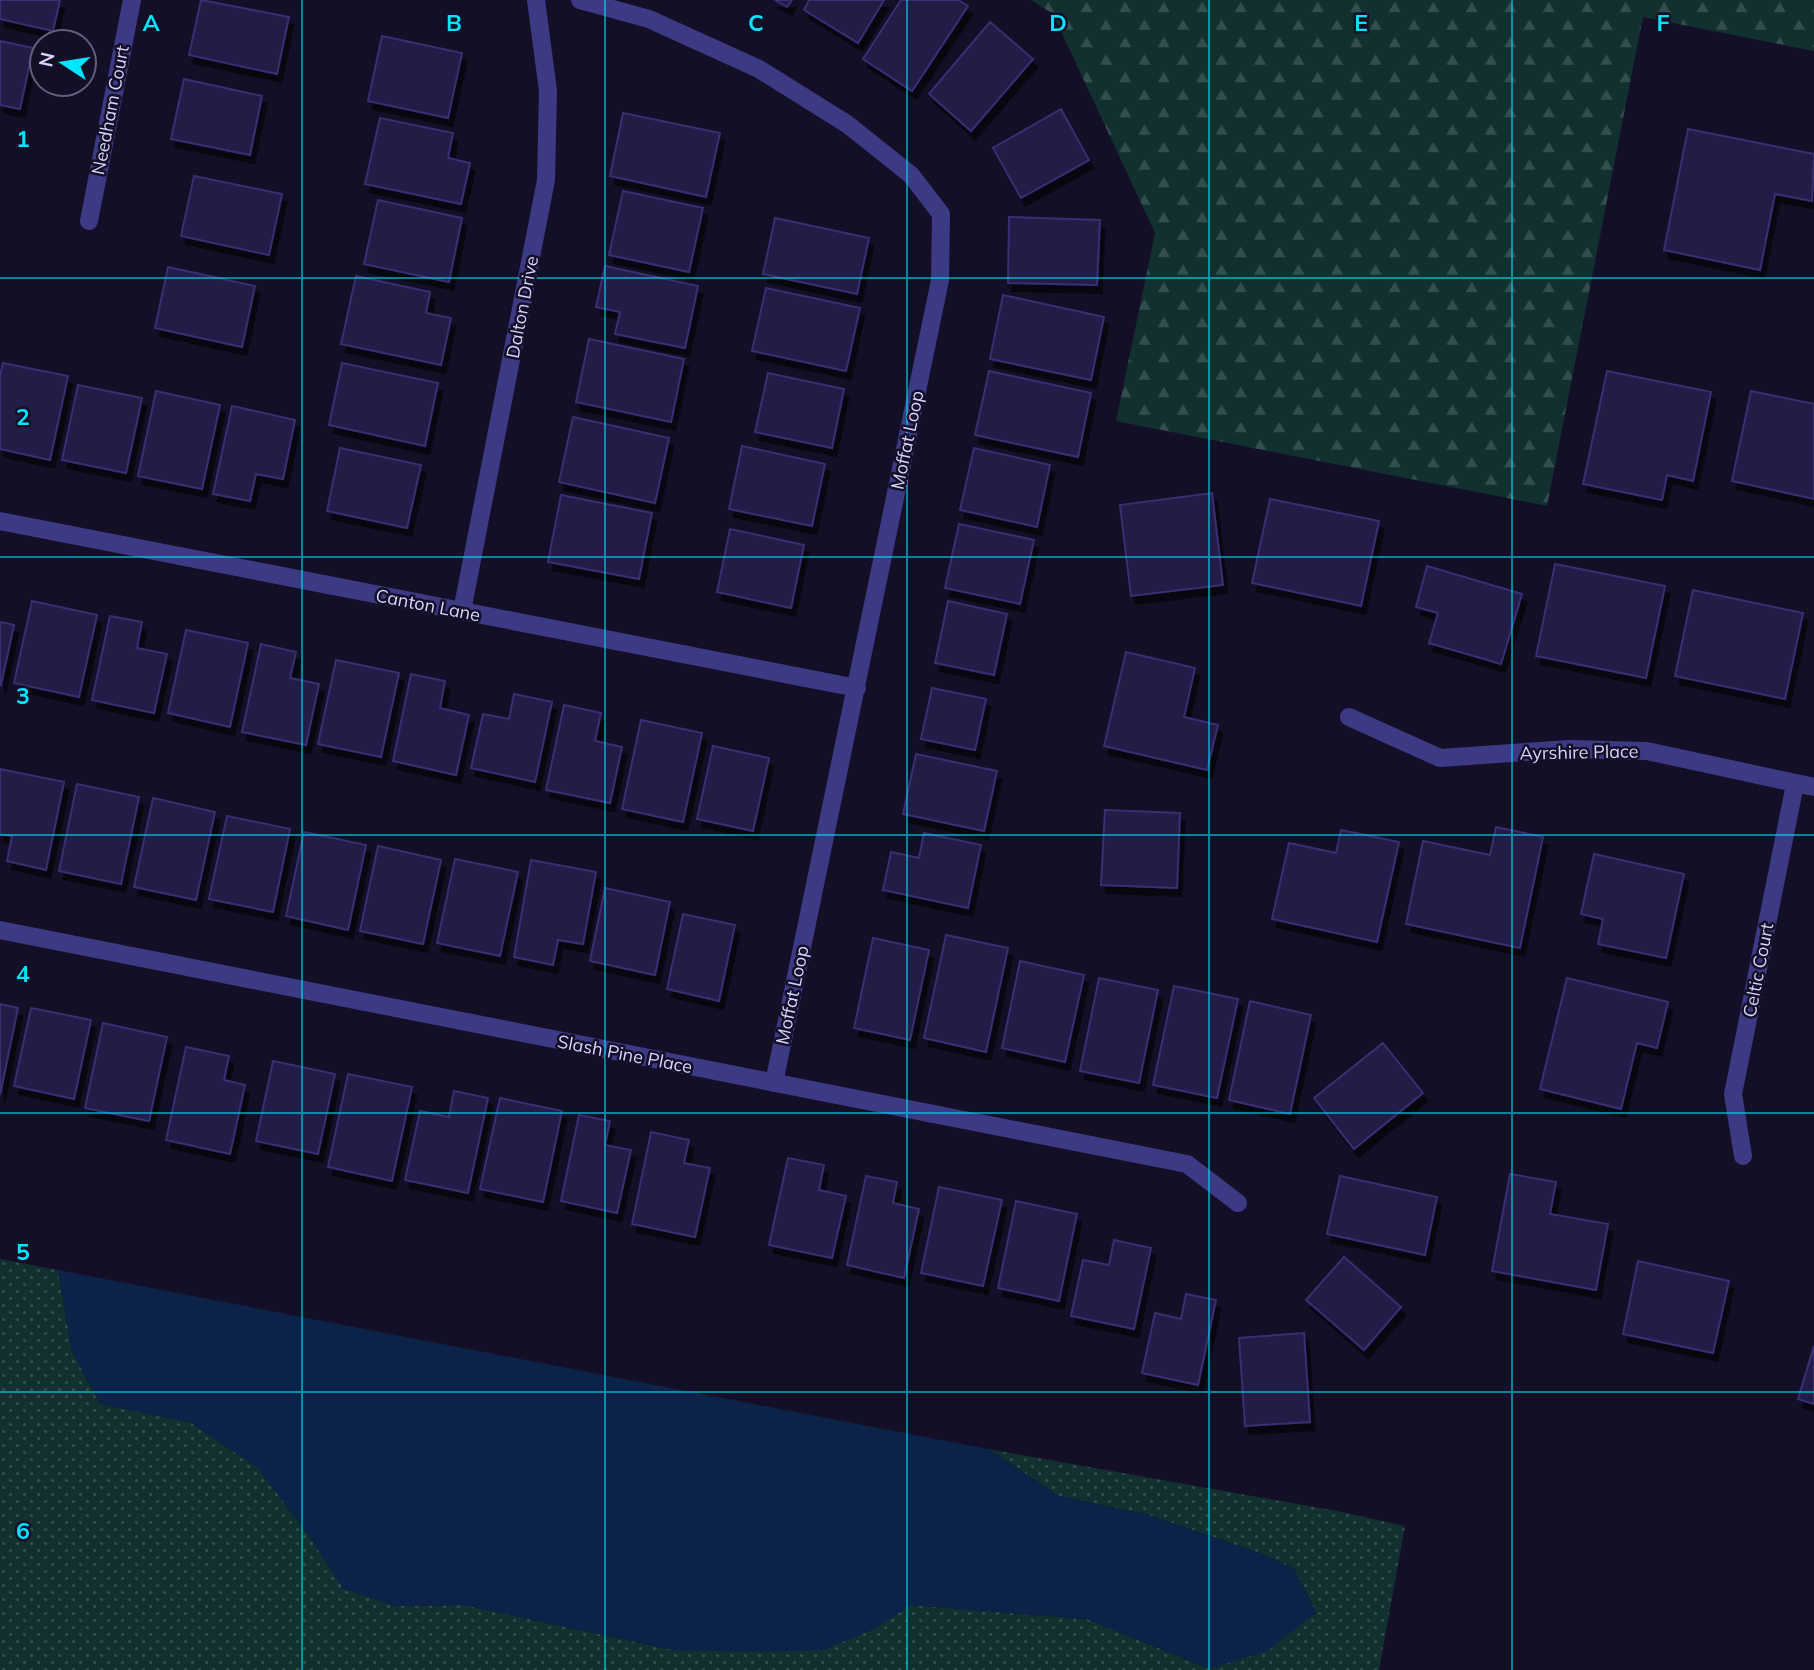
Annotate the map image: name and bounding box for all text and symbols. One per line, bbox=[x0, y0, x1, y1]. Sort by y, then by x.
text: A bbox=[142, 8, 160, 37]
text: B bbox=[446, 8, 462, 37]
text: C bbox=[748, 8, 764, 37]
text: D bbox=[1049, 8, 1067, 37]
text: E bbox=[1354, 8, 1368, 37]
text: F bbox=[1656, 8, 1670, 37]
north arrow bbox=[28, 28, 98, 98]
street label: Needham Court bbox=[86, 43, 134, 177]
text: N bbox=[33, 50, 60, 69]
text: 1 bbox=[16, 124, 30, 153]
street label: Dalton Drive bbox=[501, 254, 543, 360]
street label: Moffat Loop bbox=[885, 389, 929, 491]
text: 2 bbox=[16, 402, 30, 431]
street label: Canton Lane bbox=[374, 584, 482, 626]
text: 3 bbox=[16, 681, 30, 710]
street label: Ayrshire Place bbox=[1519, 739, 1639, 765]
street label: Celtic Court bbox=[1738, 921, 1778, 1019]
street label: Moffat Loop bbox=[770, 944, 814, 1046]
text: 4 bbox=[16, 959, 30, 988]
street label: Slash Pine Place bbox=[556, 1030, 694, 1078]
text: 5 bbox=[16, 1237, 30, 1266]
text: 6 bbox=[16, 1516, 30, 1545]

